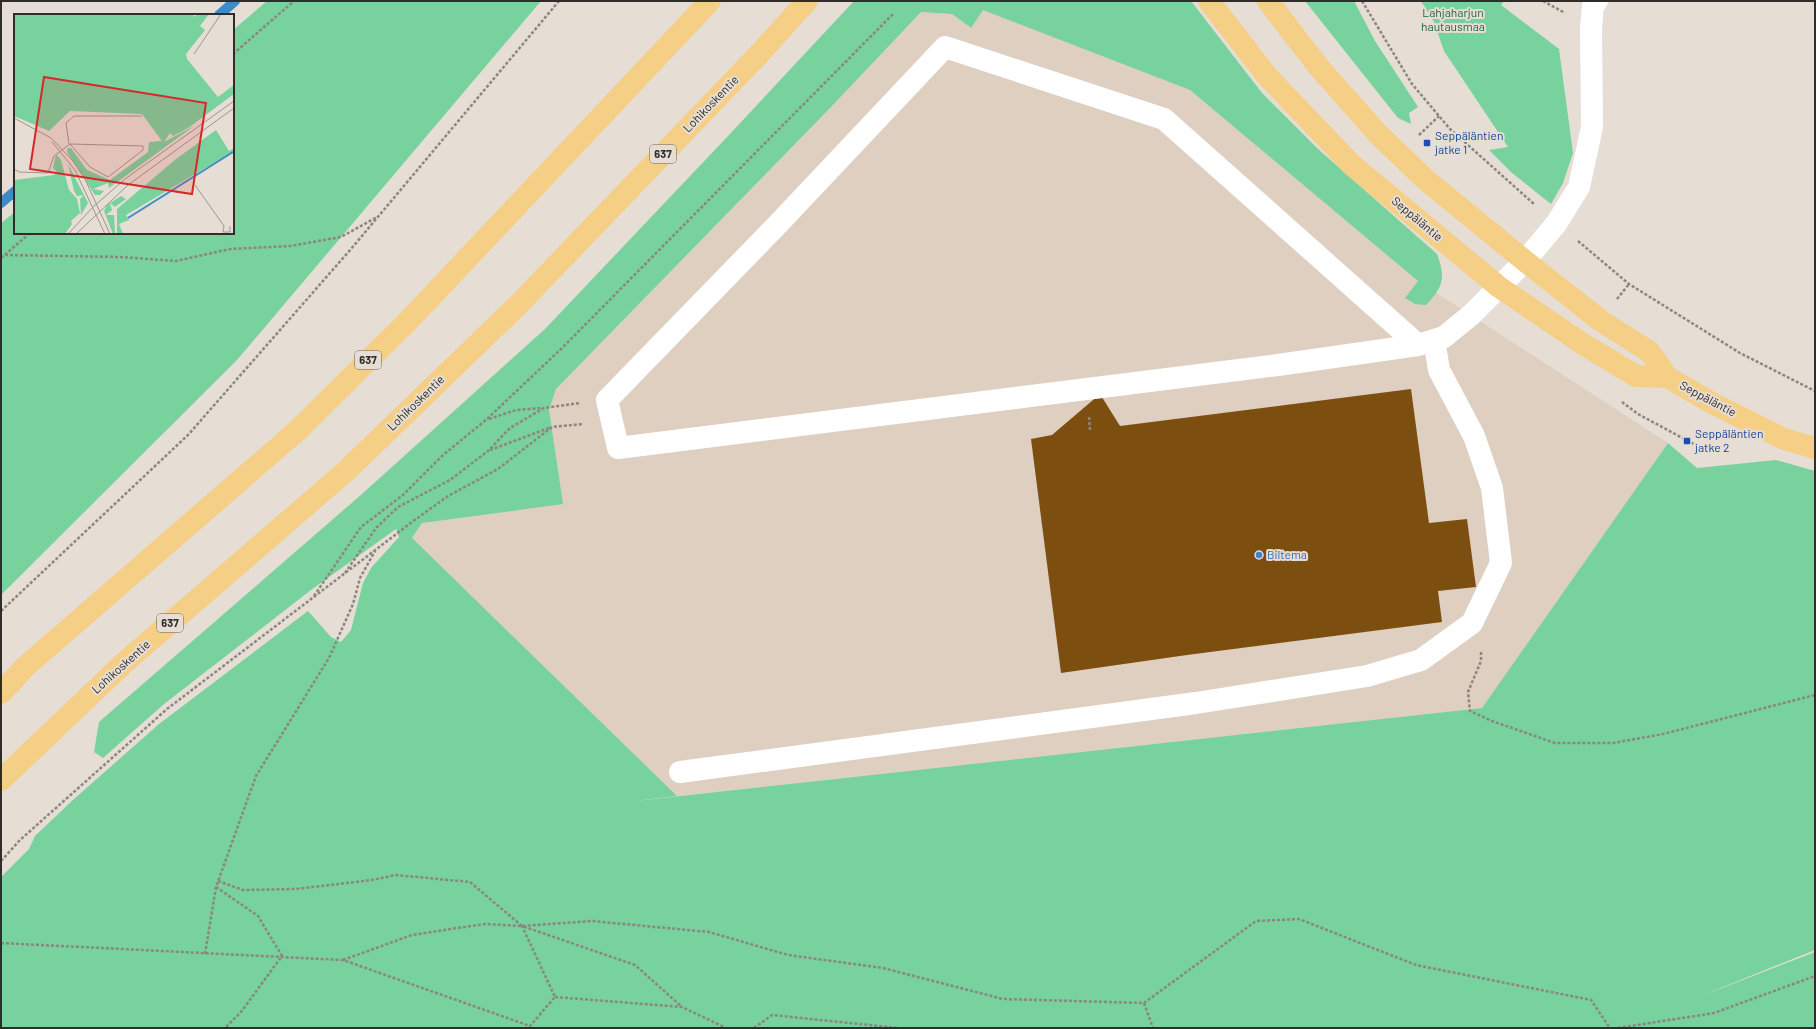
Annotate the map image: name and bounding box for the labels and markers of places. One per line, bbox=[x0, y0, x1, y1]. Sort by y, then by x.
place label: Seppäläntien jatke 1 bbox=[1434, 128, 1503, 156]
marker: Seppäläntien jatke 1 bbox=[1422, 138, 1432, 148]
place label: Seppäläntien jatke 2 bbox=[1694, 426, 1763, 454]
marker: Seppäläntien jatke 2 bbox=[1682, 436, 1692, 446]
place label: Biltema bbox=[1267, 547, 1307, 561]
marker: Biltema bbox=[1254, 550, 1264, 560]

